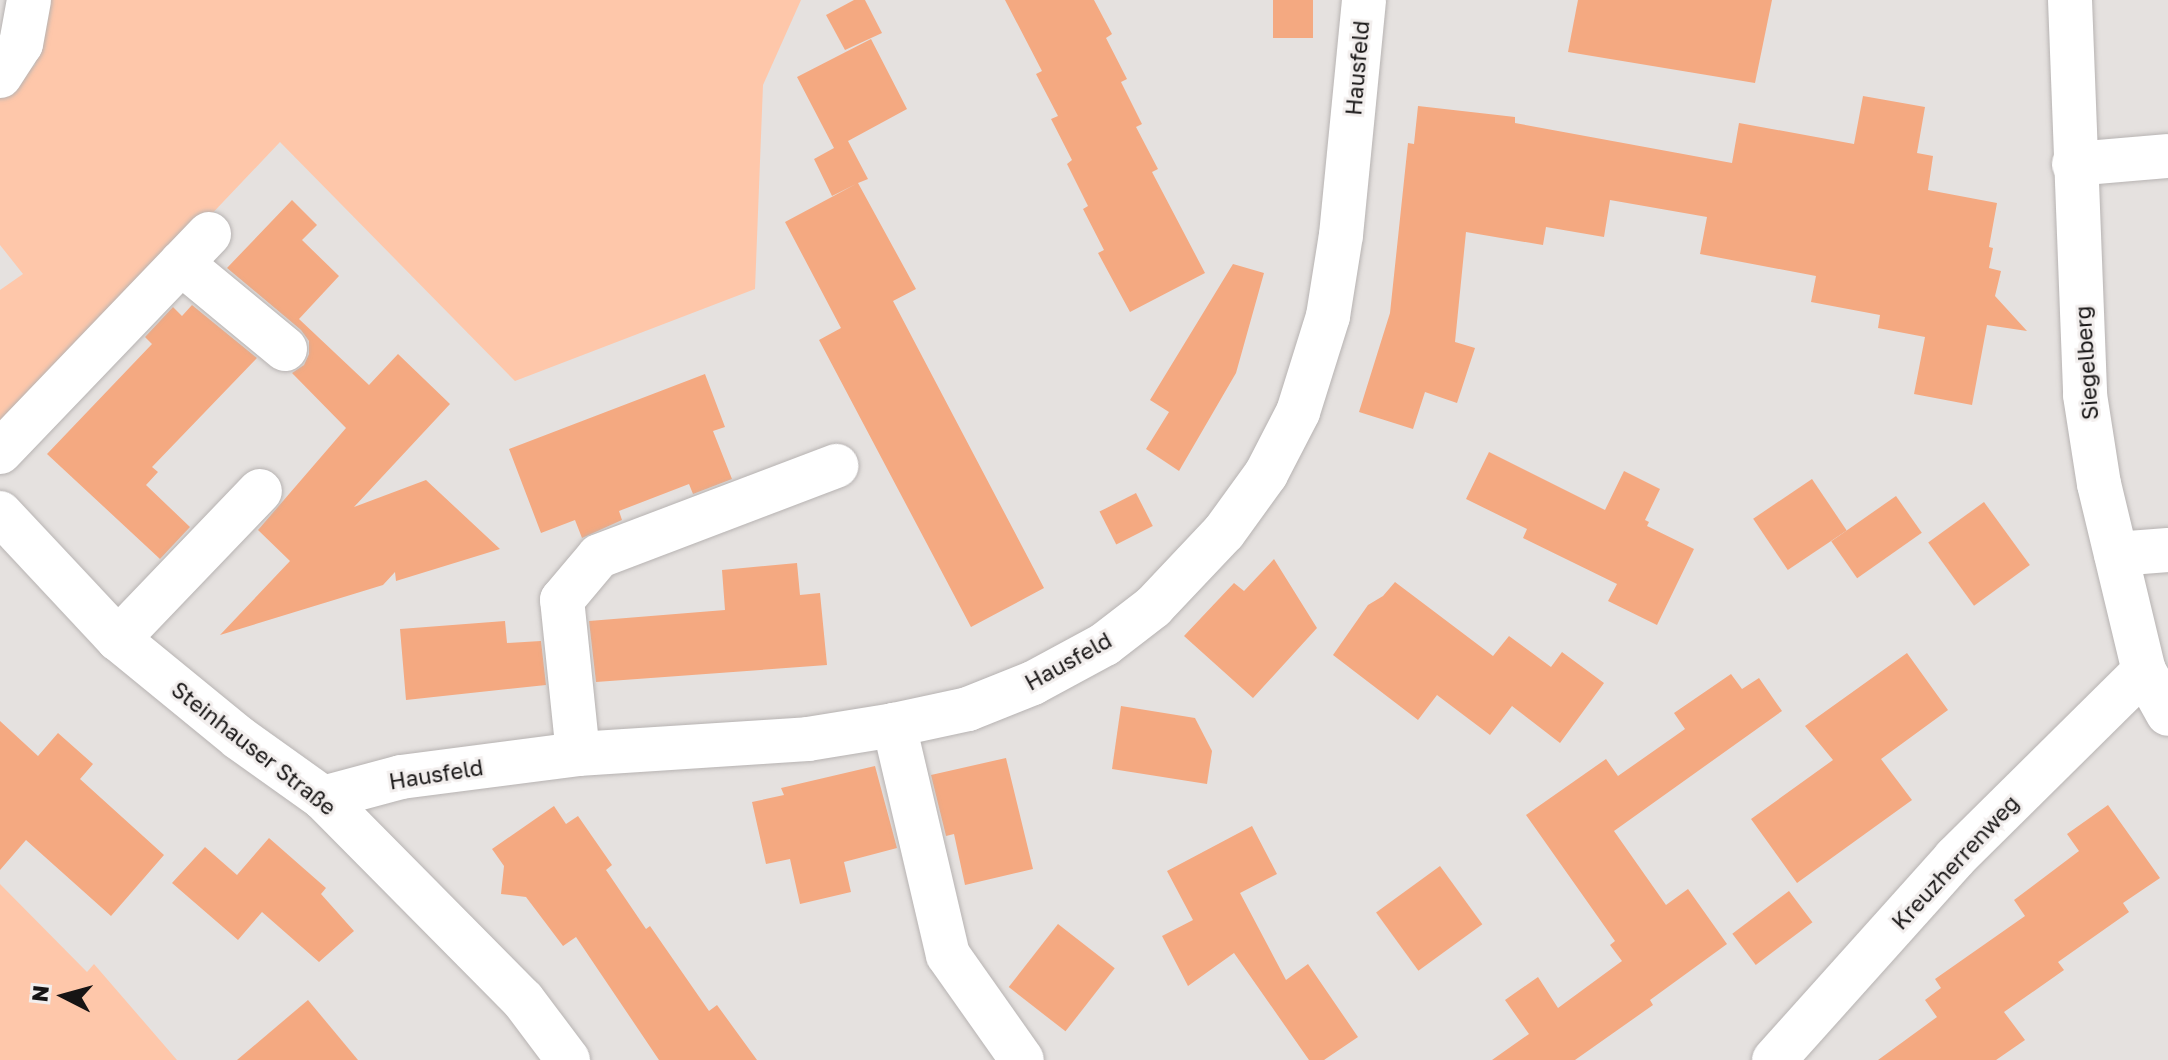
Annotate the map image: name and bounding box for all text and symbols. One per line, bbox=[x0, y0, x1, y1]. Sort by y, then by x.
street label: Hausfeld bbox=[1340, 20, 1374, 116]
street label: Siegelberg bbox=[2069, 305, 2103, 421]
street label: Hausfeld bbox=[1020, 626, 1116, 696]
street label: Steinhauser Straße bbox=[167, 676, 341, 820]
street label: Hausfeld bbox=[387, 754, 485, 794]
street label: Kreuzherrenweg bbox=[1886, 789, 2024, 935]
north arrow bbox=[24, 956, 104, 1036]
text: N bbox=[25, 984, 54, 1003]

